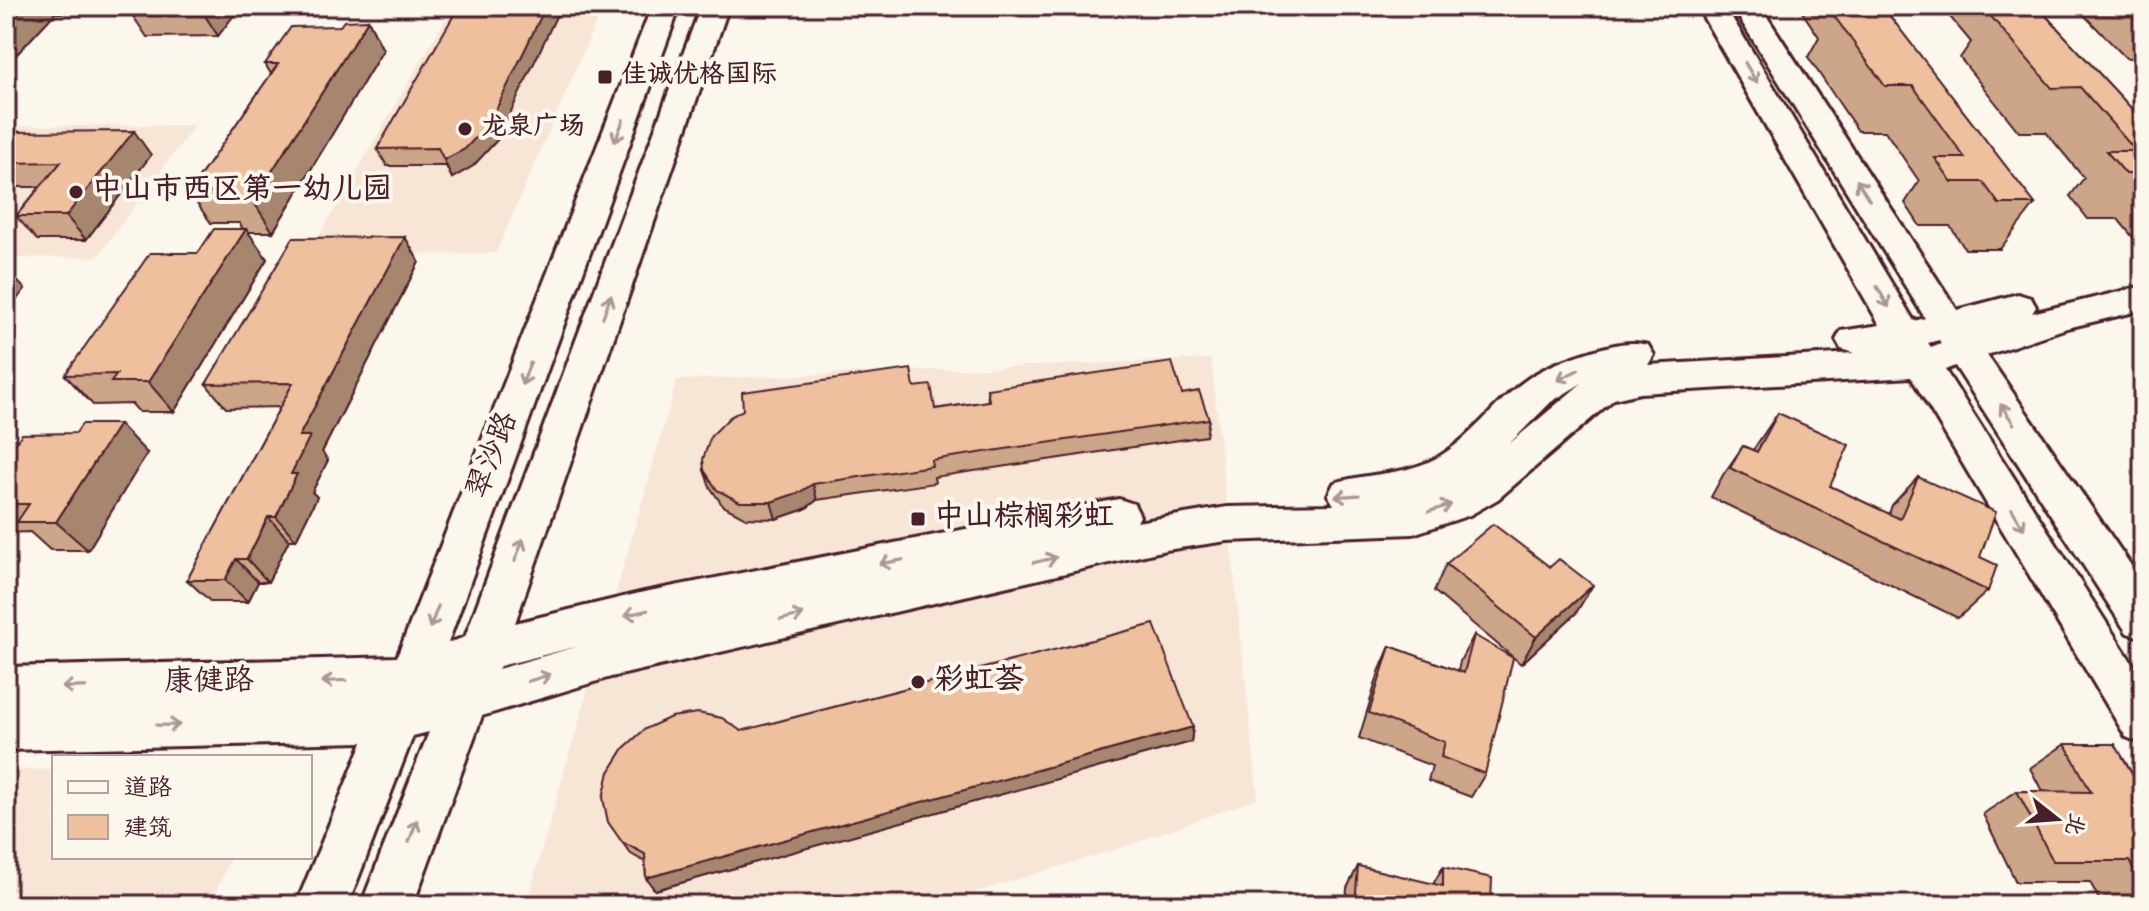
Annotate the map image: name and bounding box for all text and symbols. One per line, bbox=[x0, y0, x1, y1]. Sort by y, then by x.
place label: 佳诚优格国际 bbox=[621, 60, 777, 93]
one-way arrow bbox=[1743, 61, 1759, 84]
marker: 佳诚优格国际 bbox=[596, 68, 614, 86]
place label: 龙泉广场 bbox=[481, 112, 585, 145]
one-way arrow bbox=[611, 118, 625, 143]
marker: 龙泉广场 bbox=[456, 120, 474, 138]
place label: 中山市西区第一幼儿园 bbox=[92, 172, 392, 210]
one-way arrow bbox=[1854, 179, 1870, 202]
marker: 中山市西区第一幼儿园 bbox=[67, 183, 85, 201]
one-way arrow bbox=[1875, 285, 1891, 308]
one-way arrow bbox=[601, 294, 615, 318]
one-way arrow bbox=[518, 361, 532, 386]
one-way arrow bbox=[1557, 368, 1581, 384]
one-way arrow bbox=[1998, 404, 2015, 426]
street label: 翠沙路 bbox=[461, 407, 527, 504]
one-way arrow bbox=[1334, 488, 1361, 503]
place label: 中山棕榈彩虹 bbox=[934, 499, 1114, 537]
one-way arrow bbox=[1427, 500, 1452, 514]
one-way arrow bbox=[2011, 507, 2027, 530]
marker: 中山棕榈彩虹 bbox=[909, 510, 927, 528]
one-way arrow bbox=[513, 538, 527, 563]
one-way arrow bbox=[1032, 552, 1058, 567]
one-way arrow bbox=[879, 555, 904, 570]
one-way arrow bbox=[426, 604, 440, 629]
one-way arrow bbox=[624, 606, 650, 621]
one-way arrow bbox=[778, 609, 804, 624]
place label: 彩虹荟 bbox=[934, 663, 1024, 700]
street label: 康健路 bbox=[164, 664, 254, 702]
one-way arrow bbox=[526, 670, 552, 685]
marker: 彩虹荟 bbox=[909, 673, 927, 691]
one-way arrow bbox=[321, 674, 348, 689]
one-way arrow bbox=[61, 679, 88, 694]
one-way arrow bbox=[154, 717, 181, 732]
legend bbox=[52, 755, 312, 859]
text: 道路 bbox=[124, 774, 172, 805]
north arrow bbox=[2017, 779, 2097, 859]
text: 北 bbox=[2057, 809, 2088, 838]
text: 建筑 bbox=[124, 815, 172, 845]
one-way arrow bbox=[406, 819, 421, 844]

